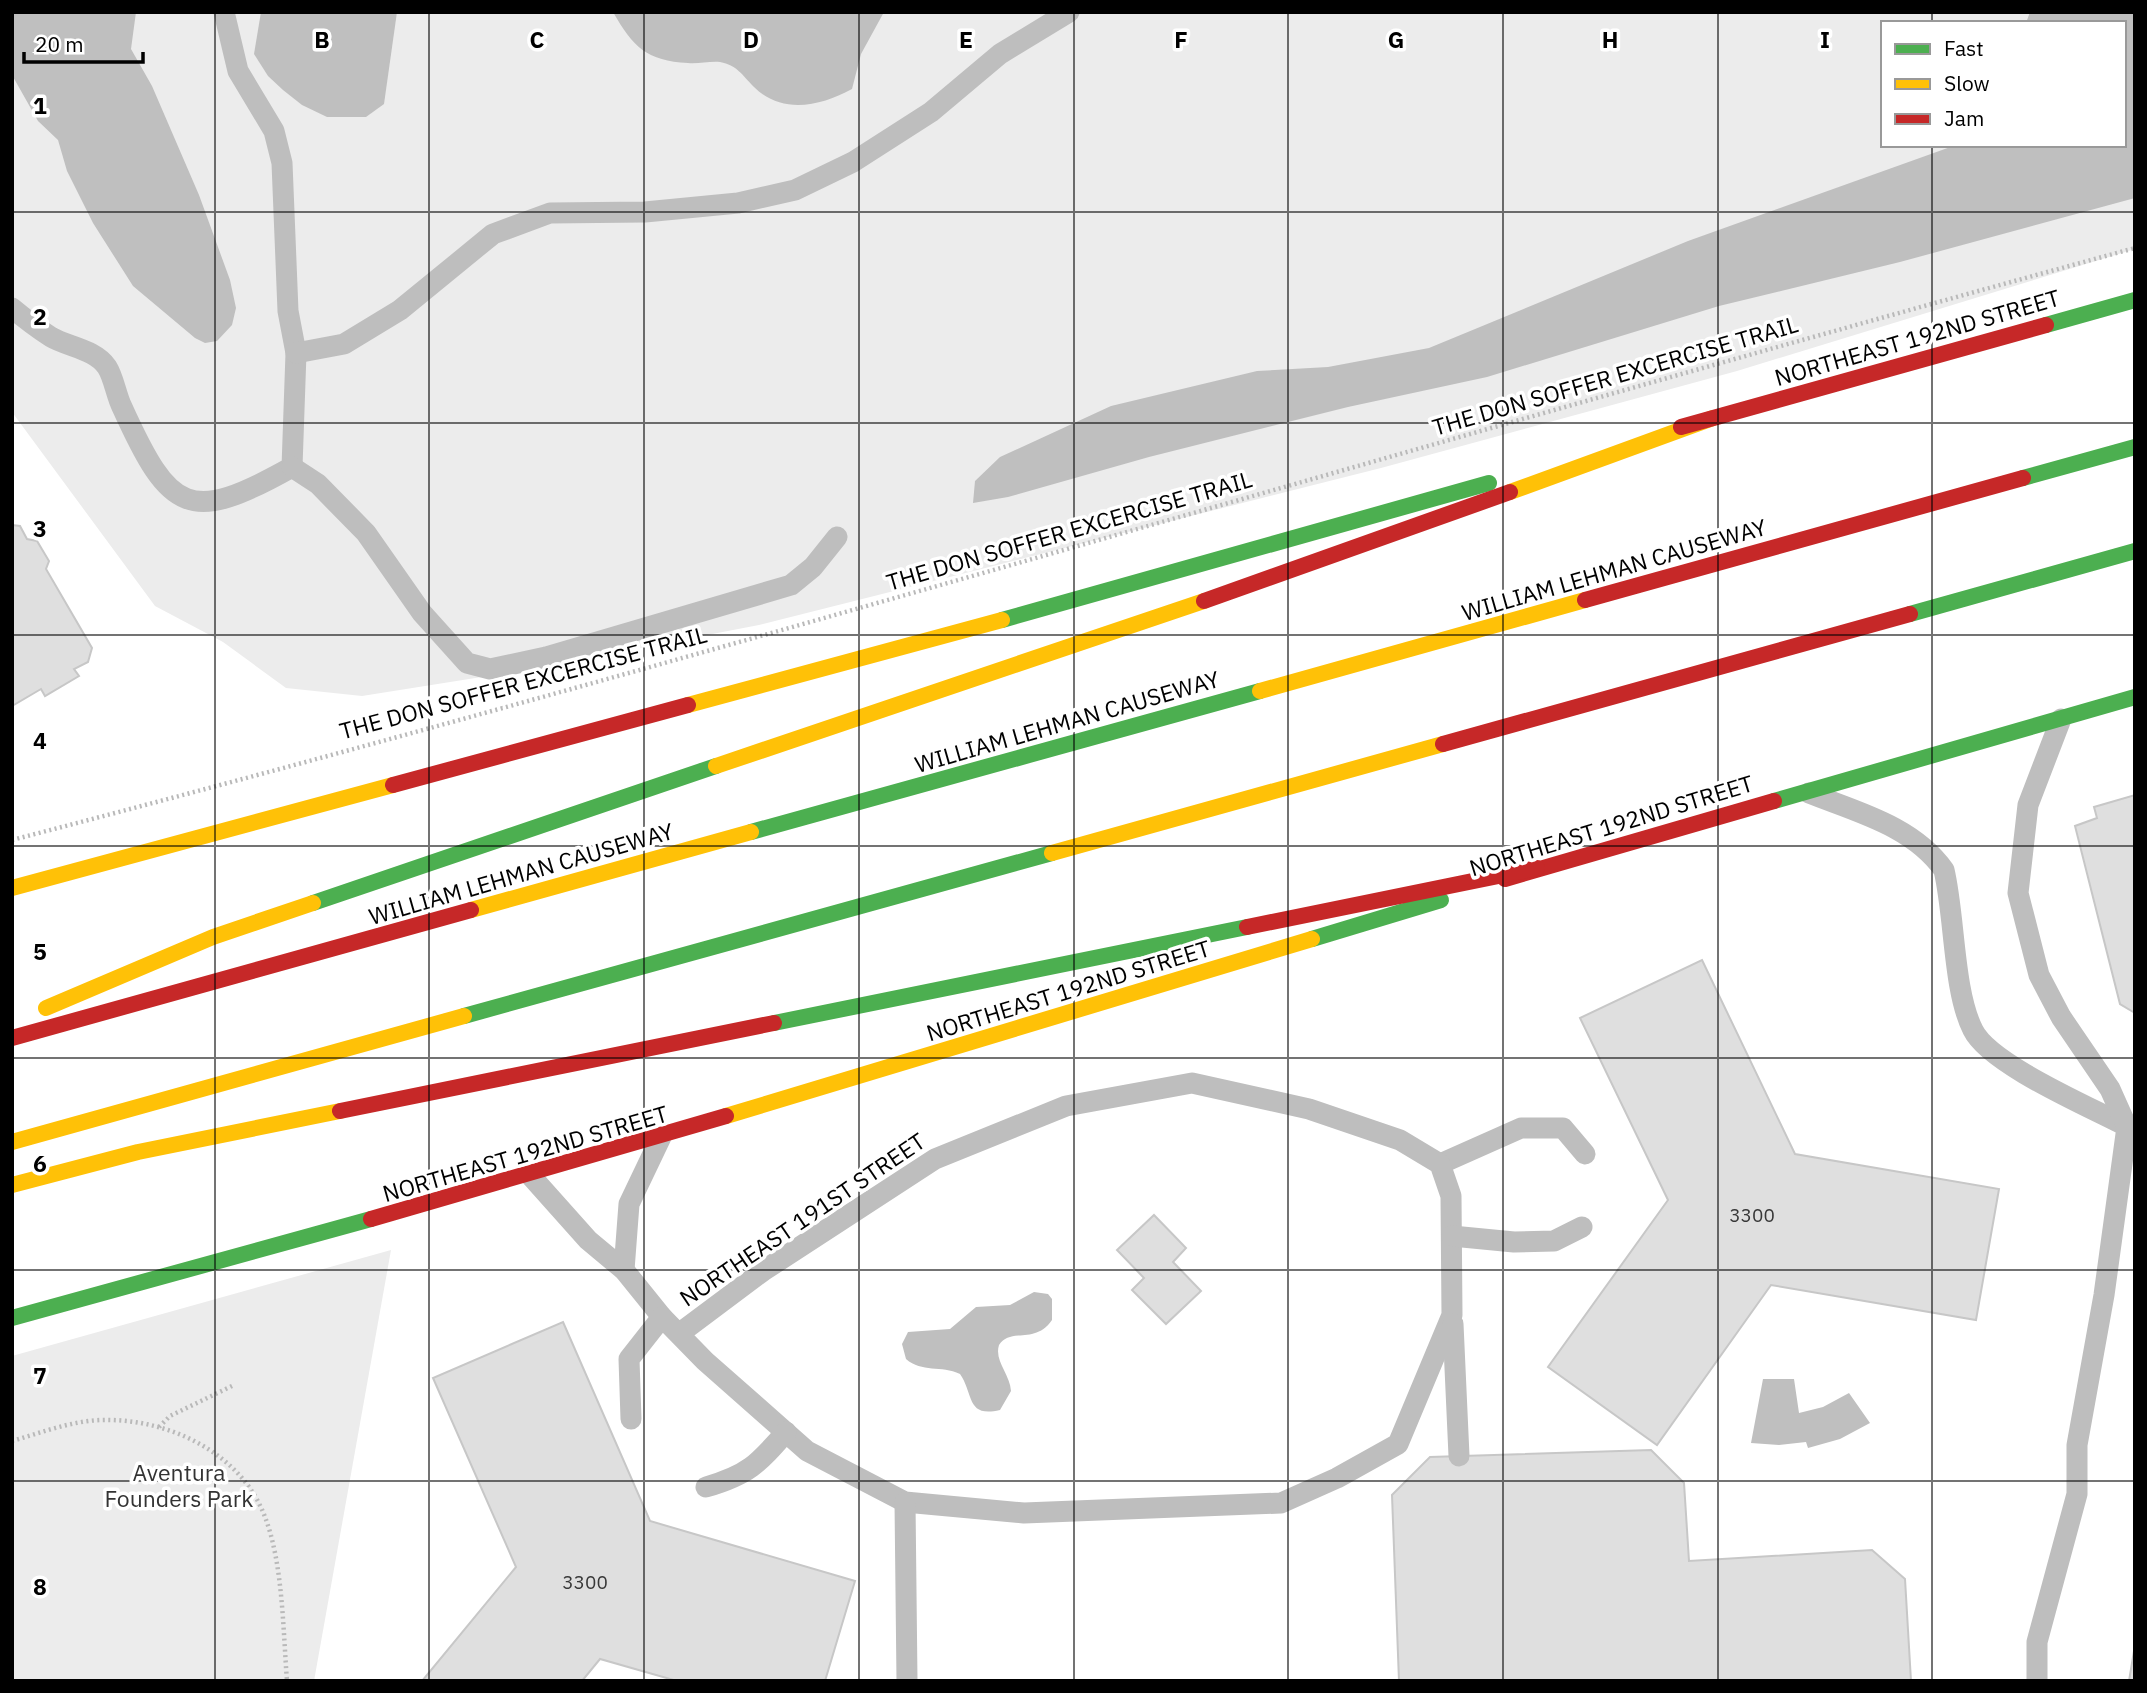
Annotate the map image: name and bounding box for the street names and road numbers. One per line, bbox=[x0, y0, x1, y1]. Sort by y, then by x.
street label: NORTHEAST 192ND STREET bbox=[1771, 282, 2063, 392]
street label: THE DON SOFFER EXCERCISE TRAIL bbox=[1429, 308, 1801, 442]
street label: THE DON SOFFER EXCERCISE TRAIL bbox=[883, 463, 1255, 597]
street label: WILLIAM LEHMAN CAUSEWAY bbox=[1458, 511, 1770, 627]
street label: THE DON SOFFER EXCERCISE TRAIL bbox=[336, 618, 710, 746]
street label: WILLIAM LEHMAN CAUSEWAY bbox=[911, 663, 1223, 779]
street label: NORTHEAST 192ND STREET bbox=[1465, 767, 1757, 883]
street label: WILLIAM LEHMAN CAUSEWAY bbox=[365, 815, 677, 931]
street label: NORTHEAST 192ND STREET bbox=[922, 932, 1214, 1048]
street label: NORTHEAST 192ND STREET bbox=[379, 1098, 671, 1208]
street label: NORTHEAST 191ST STREET bbox=[673, 1126, 931, 1312]

